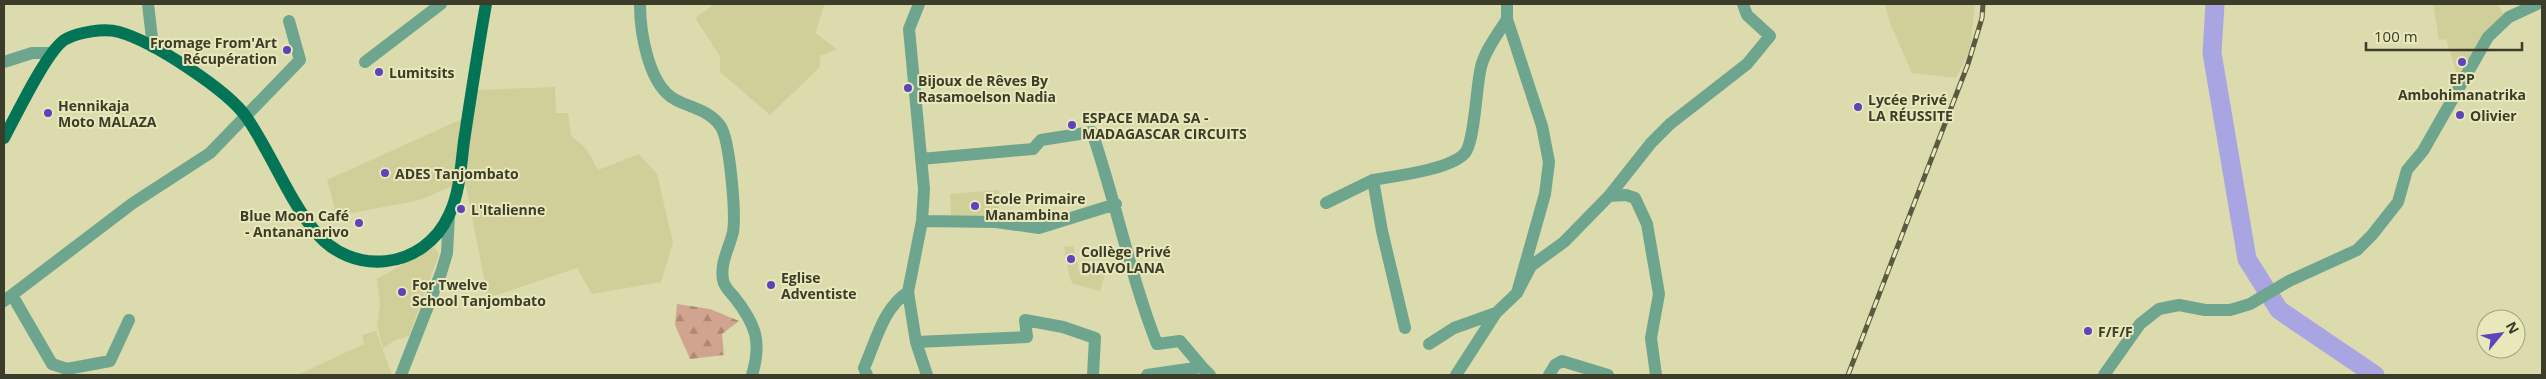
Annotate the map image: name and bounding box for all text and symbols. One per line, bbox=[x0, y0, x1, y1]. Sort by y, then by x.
scale bar bbox=[2366, 20, 2522, 52]
text: 100 m bbox=[2374, 26, 2418, 46]
place label: Fromage From'Art Récupération bbox=[150, 33, 277, 68]
marker: Fromage From'Art Récupération bbox=[281, 44, 293, 56]
marker: EPP Ambohimanatrika bbox=[2456, 56, 2468, 68]
place label: Lumitsits bbox=[389, 63, 455, 82]
marker: Lumitsits bbox=[373, 66, 385, 78]
place label: EPP Ambohimanatrika bbox=[2398, 69, 2526, 104]
place label: Bijoux de Rêves By Rasamoelson Nadia bbox=[918, 71, 1056, 106]
marker: Bijoux de Rêves By Rasamoelson Nadia bbox=[902, 82, 914, 94]
place label: Lycée Privé LA RÉUSSITE bbox=[1868, 90, 1953, 125]
place label: Hennikaja Moto MALAZA bbox=[58, 96, 157, 131]
marker: Lycée Privé LA RÉUSSITE bbox=[1852, 101, 1864, 113]
place label: Olivier bbox=[2470, 106, 2517, 125]
marker: Hennikaja Moto MALAZA bbox=[42, 107, 54, 119]
place label: ESPACE MADA SA - MADAGASCAR CIRCUITS bbox=[1082, 108, 1247, 143]
marker: Olivier bbox=[2454, 109, 2466, 121]
marker: ESPACE MADA SA - MADAGASCAR CIRCUITS bbox=[1066, 119, 1078, 131]
place label: ADES Tanjombato bbox=[395, 164, 519, 183]
marker: ADES Tanjombato bbox=[379, 167, 391, 179]
place label: Ecole Primaire Manambina bbox=[985, 189, 1085, 224]
place label: L'Italienne bbox=[471, 200, 545, 219]
marker: Ecole Primaire Manambina bbox=[969, 200, 981, 212]
marker: L'Italienne bbox=[455, 203, 467, 215]
place label: Blue Moon Café - Antananarivo bbox=[240, 206, 349, 241]
marker: Blue Moon Café - Antananarivo bbox=[353, 217, 365, 229]
place label: Collège Privé DIAVOLANA bbox=[1081, 242, 1171, 277]
marker: Collège Privé DIAVOLANA bbox=[1065, 253, 1077, 265]
place label: Eglise Adventiste bbox=[781, 268, 857, 303]
place label: For Twelve School Tanjombato bbox=[412, 275, 546, 310]
marker: Eglise Adventiste bbox=[765, 279, 777, 291]
marker: For Twelve School Tanjombato bbox=[396, 286, 408, 298]
north arrow bbox=[2476, 309, 2526, 359]
text: N bbox=[2502, 318, 2524, 337]
place label: F/F/F bbox=[2098, 322, 2133, 341]
marker: F/F/F bbox=[2082, 325, 2094, 337]

